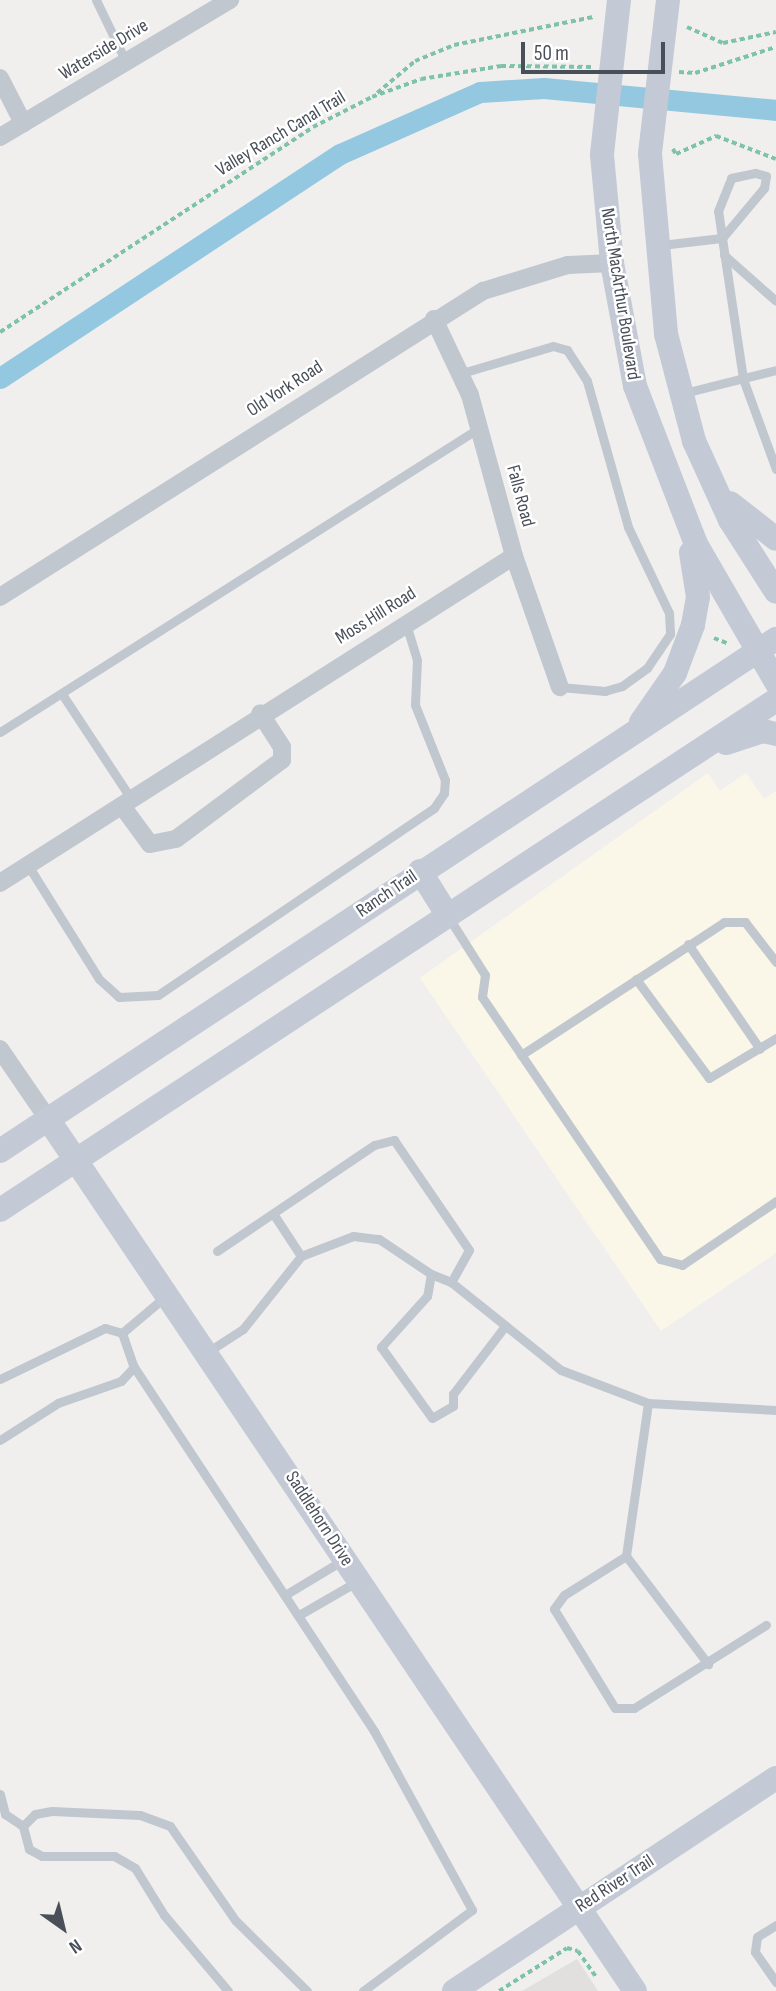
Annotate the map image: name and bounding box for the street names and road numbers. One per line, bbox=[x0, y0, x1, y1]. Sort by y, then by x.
street label: Waterside Drive bbox=[55, 15, 153, 85]
street label: Valley Ranch Canal Trail bbox=[212, 86, 350, 182]
street label: North MacArthur Boulevard bbox=[595, 206, 645, 382]
street label: Old York Road bbox=[243, 356, 327, 422]
street label: Falls Road bbox=[501, 463, 539, 529]
street label: Moss Hill Road bbox=[332, 582, 420, 650]
street label: Ranch Trail bbox=[352, 865, 422, 923]
street label: Saddlehorn Drive bbox=[280, 1467, 358, 1571]
street label: Red River Trail bbox=[572, 1850, 658, 1918]

